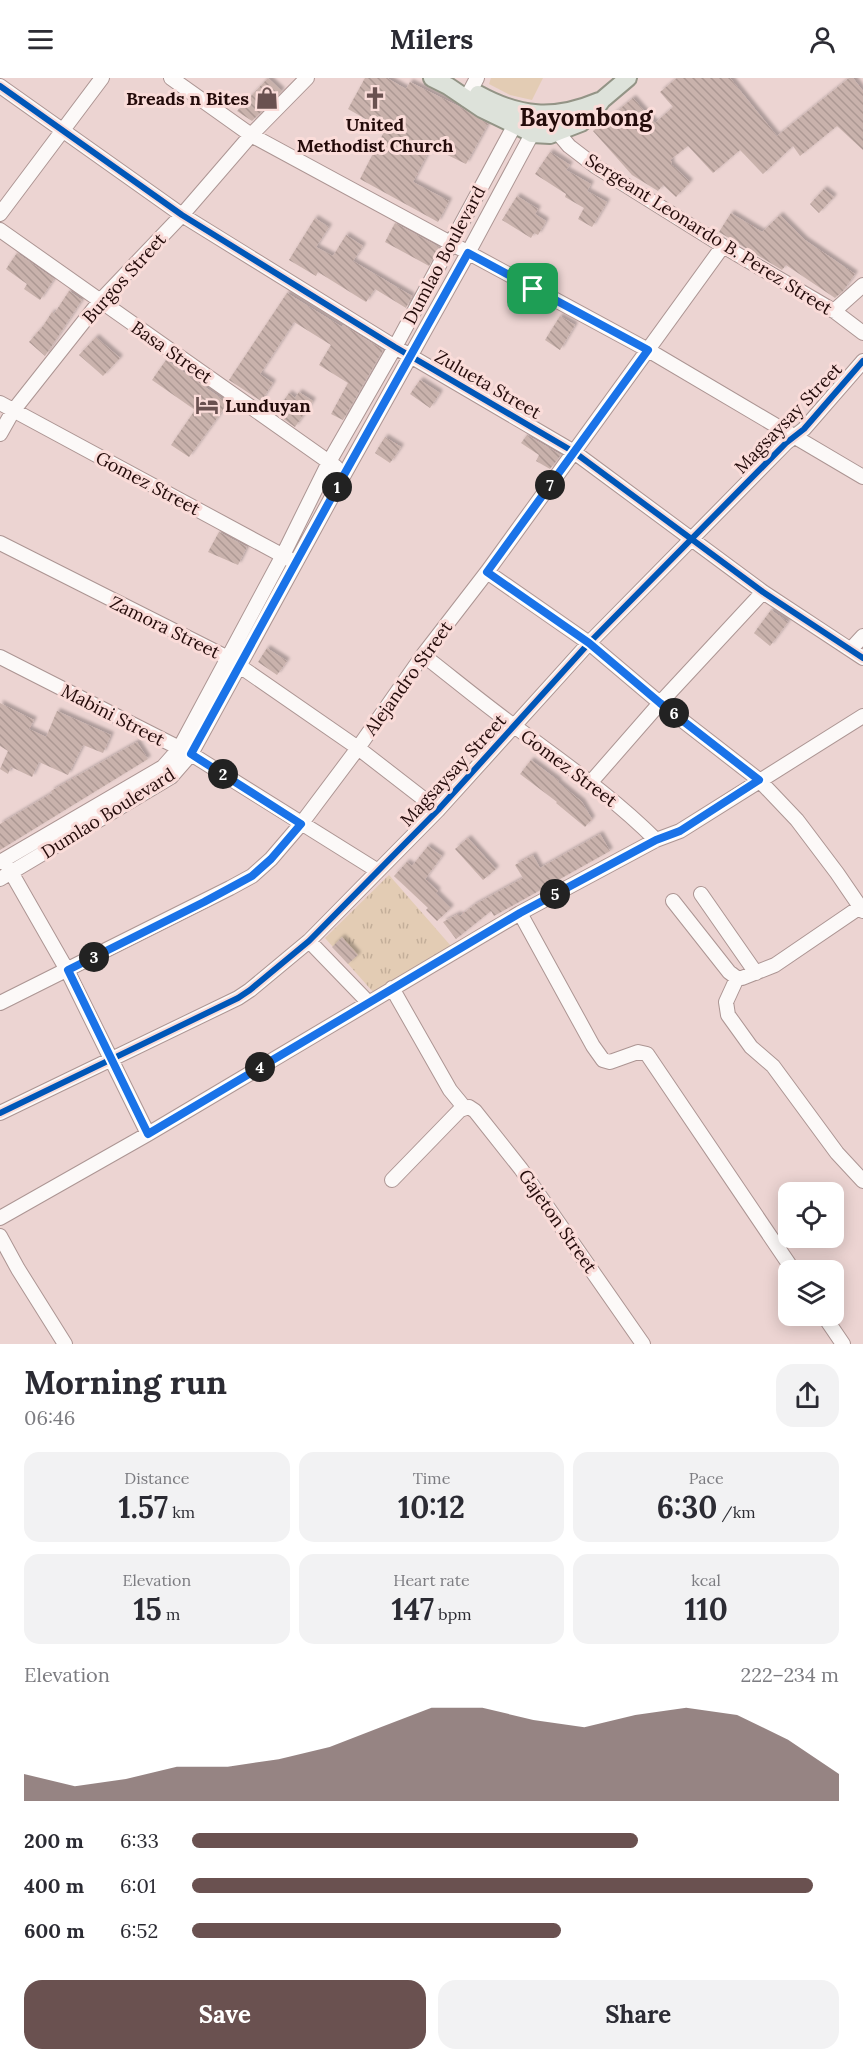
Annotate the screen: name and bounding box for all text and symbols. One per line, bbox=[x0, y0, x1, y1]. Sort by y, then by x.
text: Milers bbox=[390, 22, 473, 56]
icon: menu bbox=[24, 23, 57, 56]
icon: person bbox=[806, 23, 839, 56]
shop icon: Breads n Bites bbox=[254, 85, 280, 111]
church icon: United Methodist Church bbox=[362, 85, 388, 111]
place label: Breads n Bites bbox=[126, 87, 249, 110]
district label: Bayombong bbox=[520, 102, 654, 133]
place label: United Methodist Church bbox=[297, 113, 453, 157]
street label: Sergeant Leonardo B. Perez Street bbox=[581, 148, 837, 320]
street label: Dumlao Boulevard bbox=[398, 182, 490, 328]
street label: Burgos Street bbox=[77, 228, 171, 328]
pin bbox=[507, 263, 558, 314]
icon: arrive bbox=[516, 272, 549, 305]
street label: Basa Street bbox=[127, 316, 217, 388]
street label: Zulueta Street bbox=[431, 344, 545, 424]
street label: Magsaysay Street bbox=[729, 358, 847, 478]
hotel icon: Lunduyan bbox=[194, 392, 220, 418]
place label: Lunduyan bbox=[225, 394, 311, 417]
street label: Gomez Street bbox=[92, 446, 204, 520]
pin: 7 bbox=[535, 470, 565, 500]
pin: 1 bbox=[322, 472, 352, 502]
text: 7 bbox=[546, 475, 554, 495]
text: 1 bbox=[334, 477, 340, 497]
street label: Zamora Street bbox=[106, 590, 224, 664]
street label: Alejandro Street bbox=[358, 616, 457, 740]
street label: Mabini Street bbox=[57, 679, 169, 751]
pin: 6 bbox=[659, 698, 689, 728]
text: 6 bbox=[669, 703, 679, 723]
street label: Magsaysay Street bbox=[395, 709, 511, 831]
street label: Gomez Street bbox=[516, 724, 622, 812]
pin: 2 bbox=[208, 759, 238, 789]
street label: Dumlao Boulevard bbox=[37, 762, 179, 863]
text: 2 bbox=[219, 764, 227, 784]
pin: 5 bbox=[540, 879, 570, 909]
text: 5 bbox=[551, 884, 559, 904]
pin: 3 bbox=[79, 942, 109, 972]
text: 3 bbox=[90, 947, 98, 967]
pin: 4 bbox=[245, 1052, 275, 1082]
text: 4 bbox=[256, 1057, 264, 1077]
street label: Gajeton Street bbox=[514, 1165, 602, 1277]
map controls bbox=[778, 1182, 844, 1326]
button: locate bbox=[778, 1182, 844, 1248]
button: layers bbox=[778, 1260, 844, 1326]
text: Morning run bbox=[24, 1361, 227, 1403]
button: share bbox=[776, 1364, 839, 1427]
text: 06:46 bbox=[24, 1405, 75, 1430]
text: Distance bbox=[124, 1468, 189, 1488]
text: Time bbox=[413, 1468, 450, 1488]
text: Pace bbox=[689, 1468, 724, 1488]
text: 1.57 bbox=[119, 1488, 168, 1526]
text: 10:12 bbox=[398, 1488, 465, 1526]
text: 6:30 bbox=[657, 1488, 717, 1526]
text: km bbox=[168, 1502, 195, 1522]
text: /km bbox=[717, 1502, 756, 1522]
text: Elevation bbox=[122, 1570, 191, 1590]
text: Heart rate bbox=[393, 1570, 470, 1590]
text: kcal bbox=[691, 1570, 721, 1590]
text: 15 bbox=[133, 1590, 162, 1628]
text: 147 bbox=[391, 1590, 434, 1628]
text: 110 bbox=[684, 1590, 728, 1628]
text: m bbox=[162, 1604, 180, 1624]
text: bpm bbox=[434, 1604, 472, 1624]
text: Elevation bbox=[24, 1662, 110, 1687]
text: 222–234 m bbox=[740, 1662, 839, 1687]
text: 200 m bbox=[24, 1828, 84, 1853]
text: 6:33 bbox=[120, 1828, 159, 1853]
text: 400 m bbox=[24, 1873, 84, 1898]
text: 6:01 bbox=[120, 1873, 156, 1898]
text: 600 m bbox=[24, 1918, 85, 1943]
text: 6:52 bbox=[120, 1918, 158, 1943]
button: Save bbox=[24, 1980, 426, 2049]
button: Share bbox=[438, 1980, 839, 2049]

